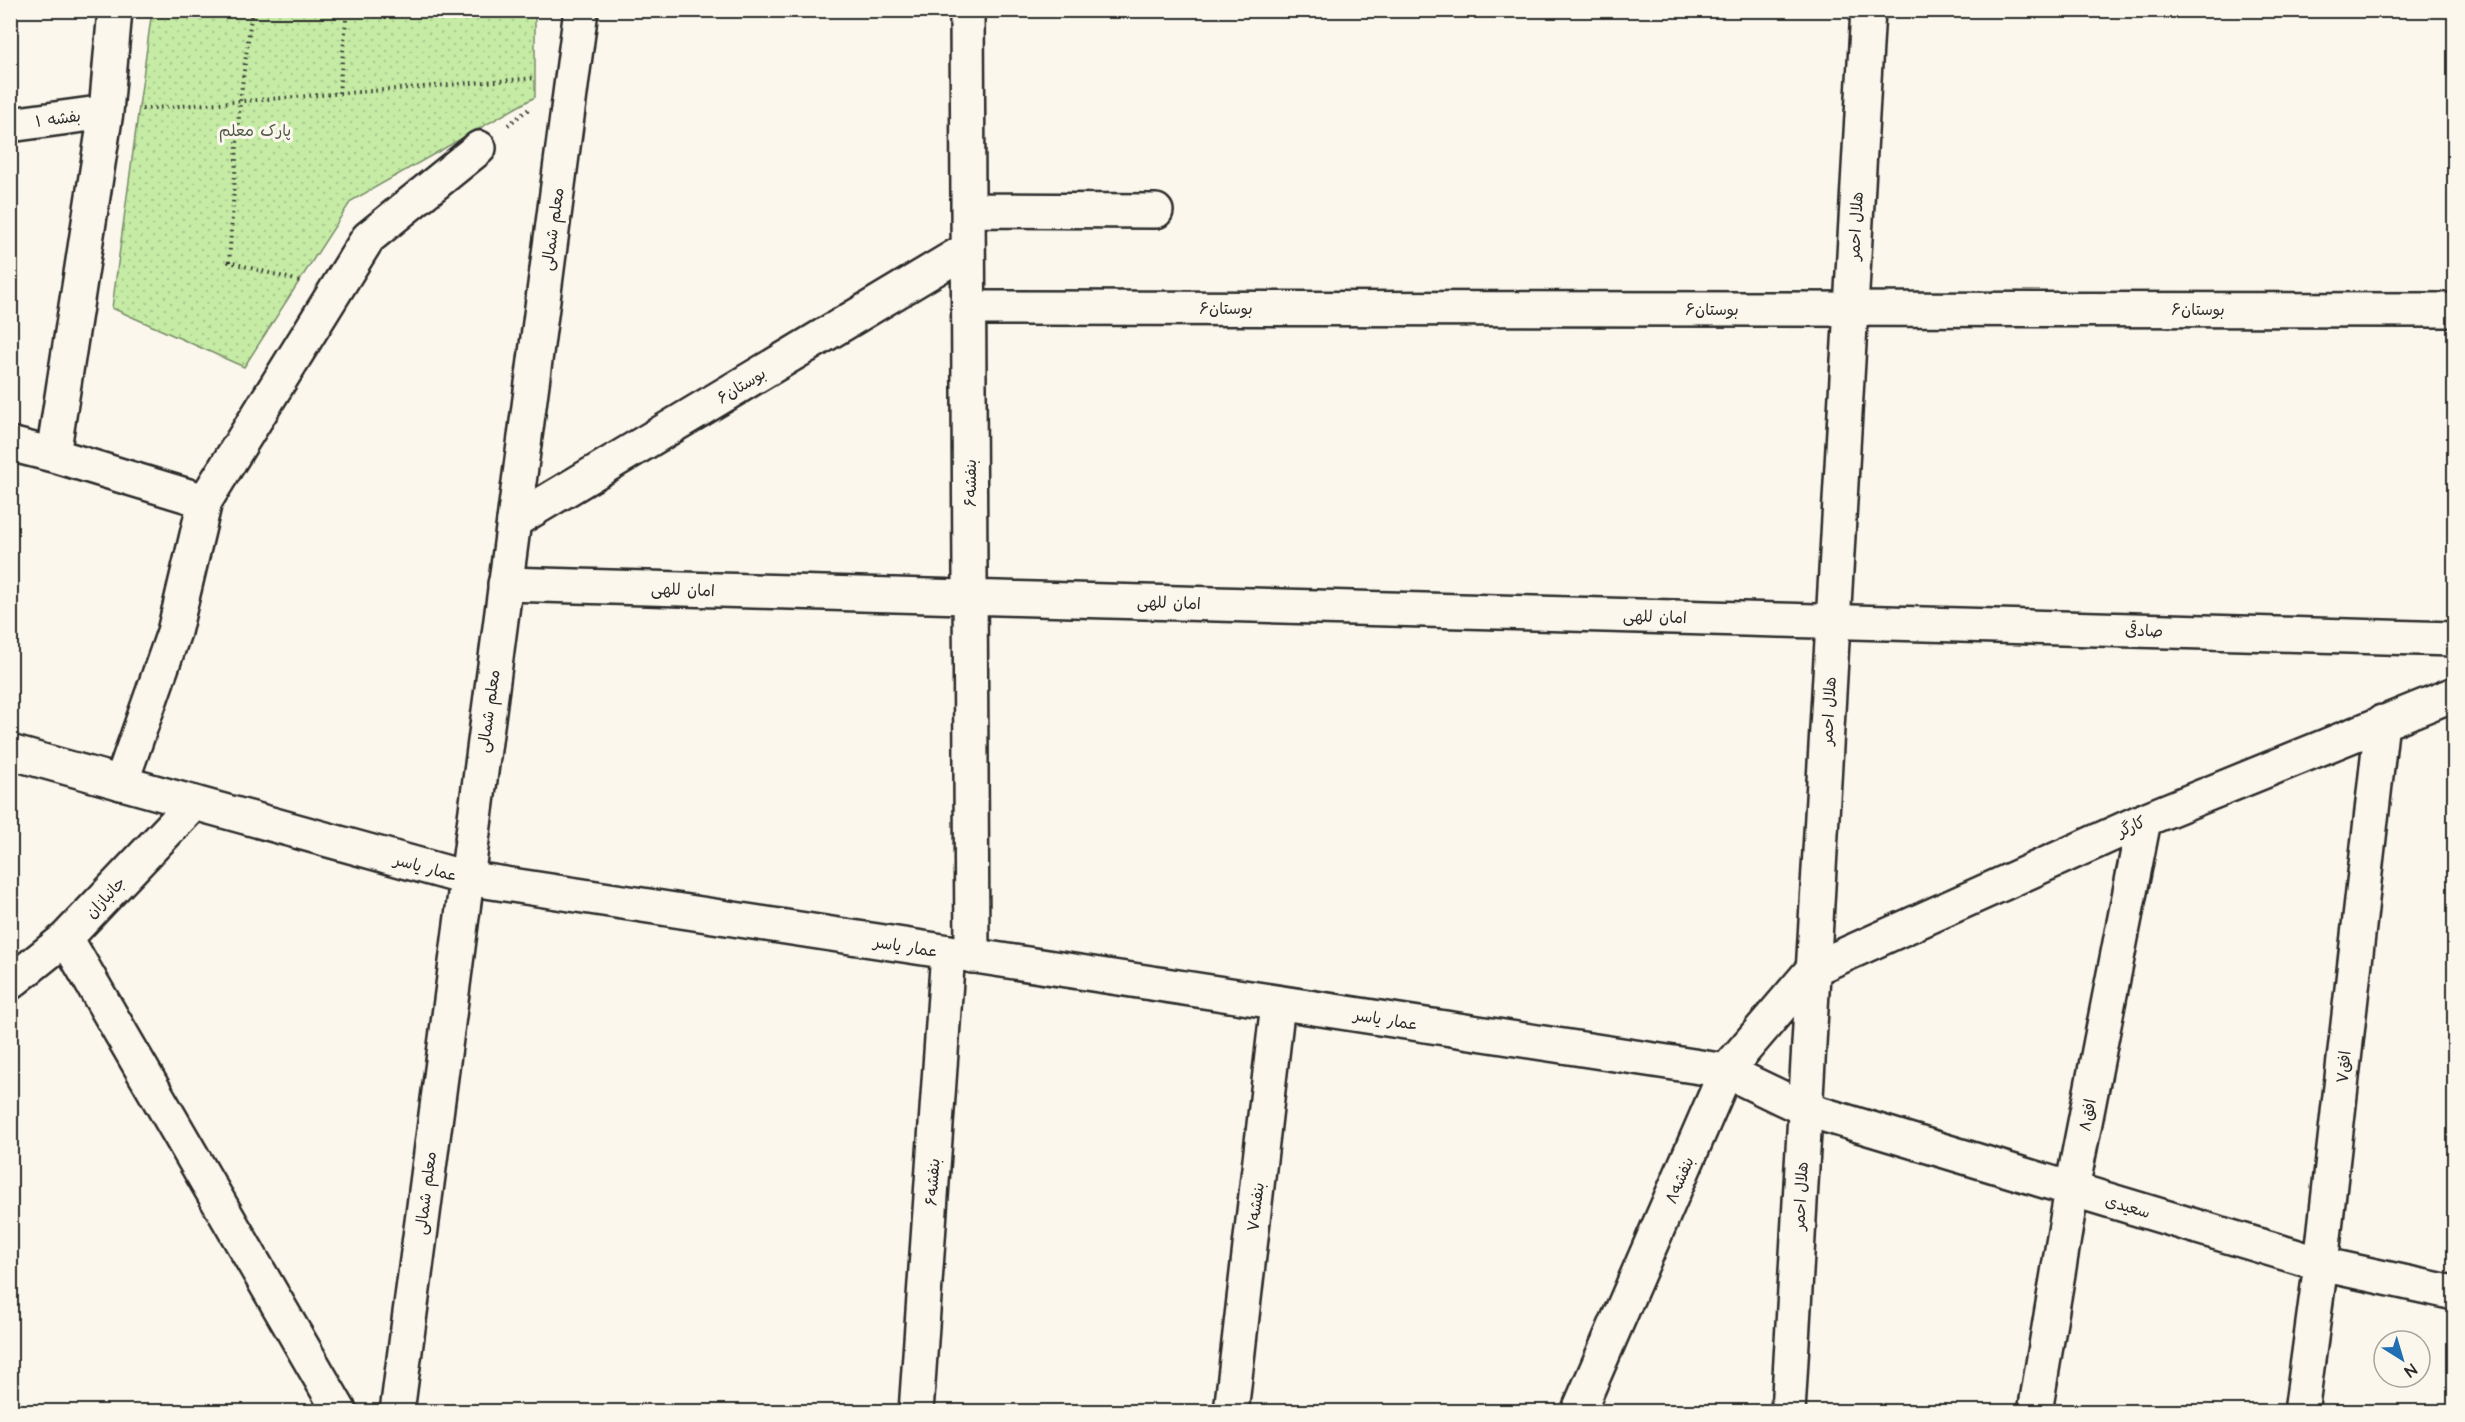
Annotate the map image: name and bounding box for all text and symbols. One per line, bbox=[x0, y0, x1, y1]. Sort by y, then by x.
street label: بفشه ۱ bbox=[34, 105, 82, 133]
park label: پارک معلم bbox=[219, 120, 291, 143]
street label: معلم شمالی bbox=[536, 186, 571, 272]
street label: هلال احمر bbox=[1843, 191, 1869, 263]
street label: بوستان۶ bbox=[1199, 298, 1253, 320]
street label: بوستان۶ bbox=[1685, 299, 1739, 321]
street label: بوستان۶ bbox=[2171, 299, 2225, 321]
street label: بوستان۶ bbox=[713, 363, 770, 409]
street label: بنفشه۶ bbox=[960, 459, 982, 507]
street label: امان للهی bbox=[651, 578, 715, 602]
street label: امان للهی bbox=[1137, 591, 1201, 615]
street label: امان للهی bbox=[1623, 605, 1687, 629]
street label: صادقی bbox=[2125, 619, 2163, 643]
street label: معلم شمالی bbox=[472, 668, 507, 754]
street label: هلال احمر bbox=[1816, 676, 1842, 748]
street label: کارگر bbox=[2112, 811, 2149, 844]
street label: عمار یاسر bbox=[390, 848, 460, 887]
street label: جانبازان bbox=[81, 872, 131, 923]
street label: عمار یاسر bbox=[870, 931, 940, 963]
street label: عمار یاسر bbox=[1350, 1004, 1420, 1036]
street label: افق۷ bbox=[2331, 1050, 2357, 1085]
street label: افق۸ bbox=[2074, 1097, 2102, 1133]
street label: معلم شمالی bbox=[410, 1150, 443, 1236]
street label: بنفشه۸ bbox=[1660, 1153, 1700, 1207]
street label: بنفشه۶ bbox=[920, 1157, 946, 1207]
street label: هلال احمر bbox=[1788, 1161, 1814, 1233]
street label: بنفشه۷ bbox=[1242, 1181, 1270, 1233]
street label: سعیدی bbox=[2103, 1190, 2153, 1224]
north arrow bbox=[2372, 1329, 2432, 1389]
text: N bbox=[2400, 1358, 2421, 1382]

